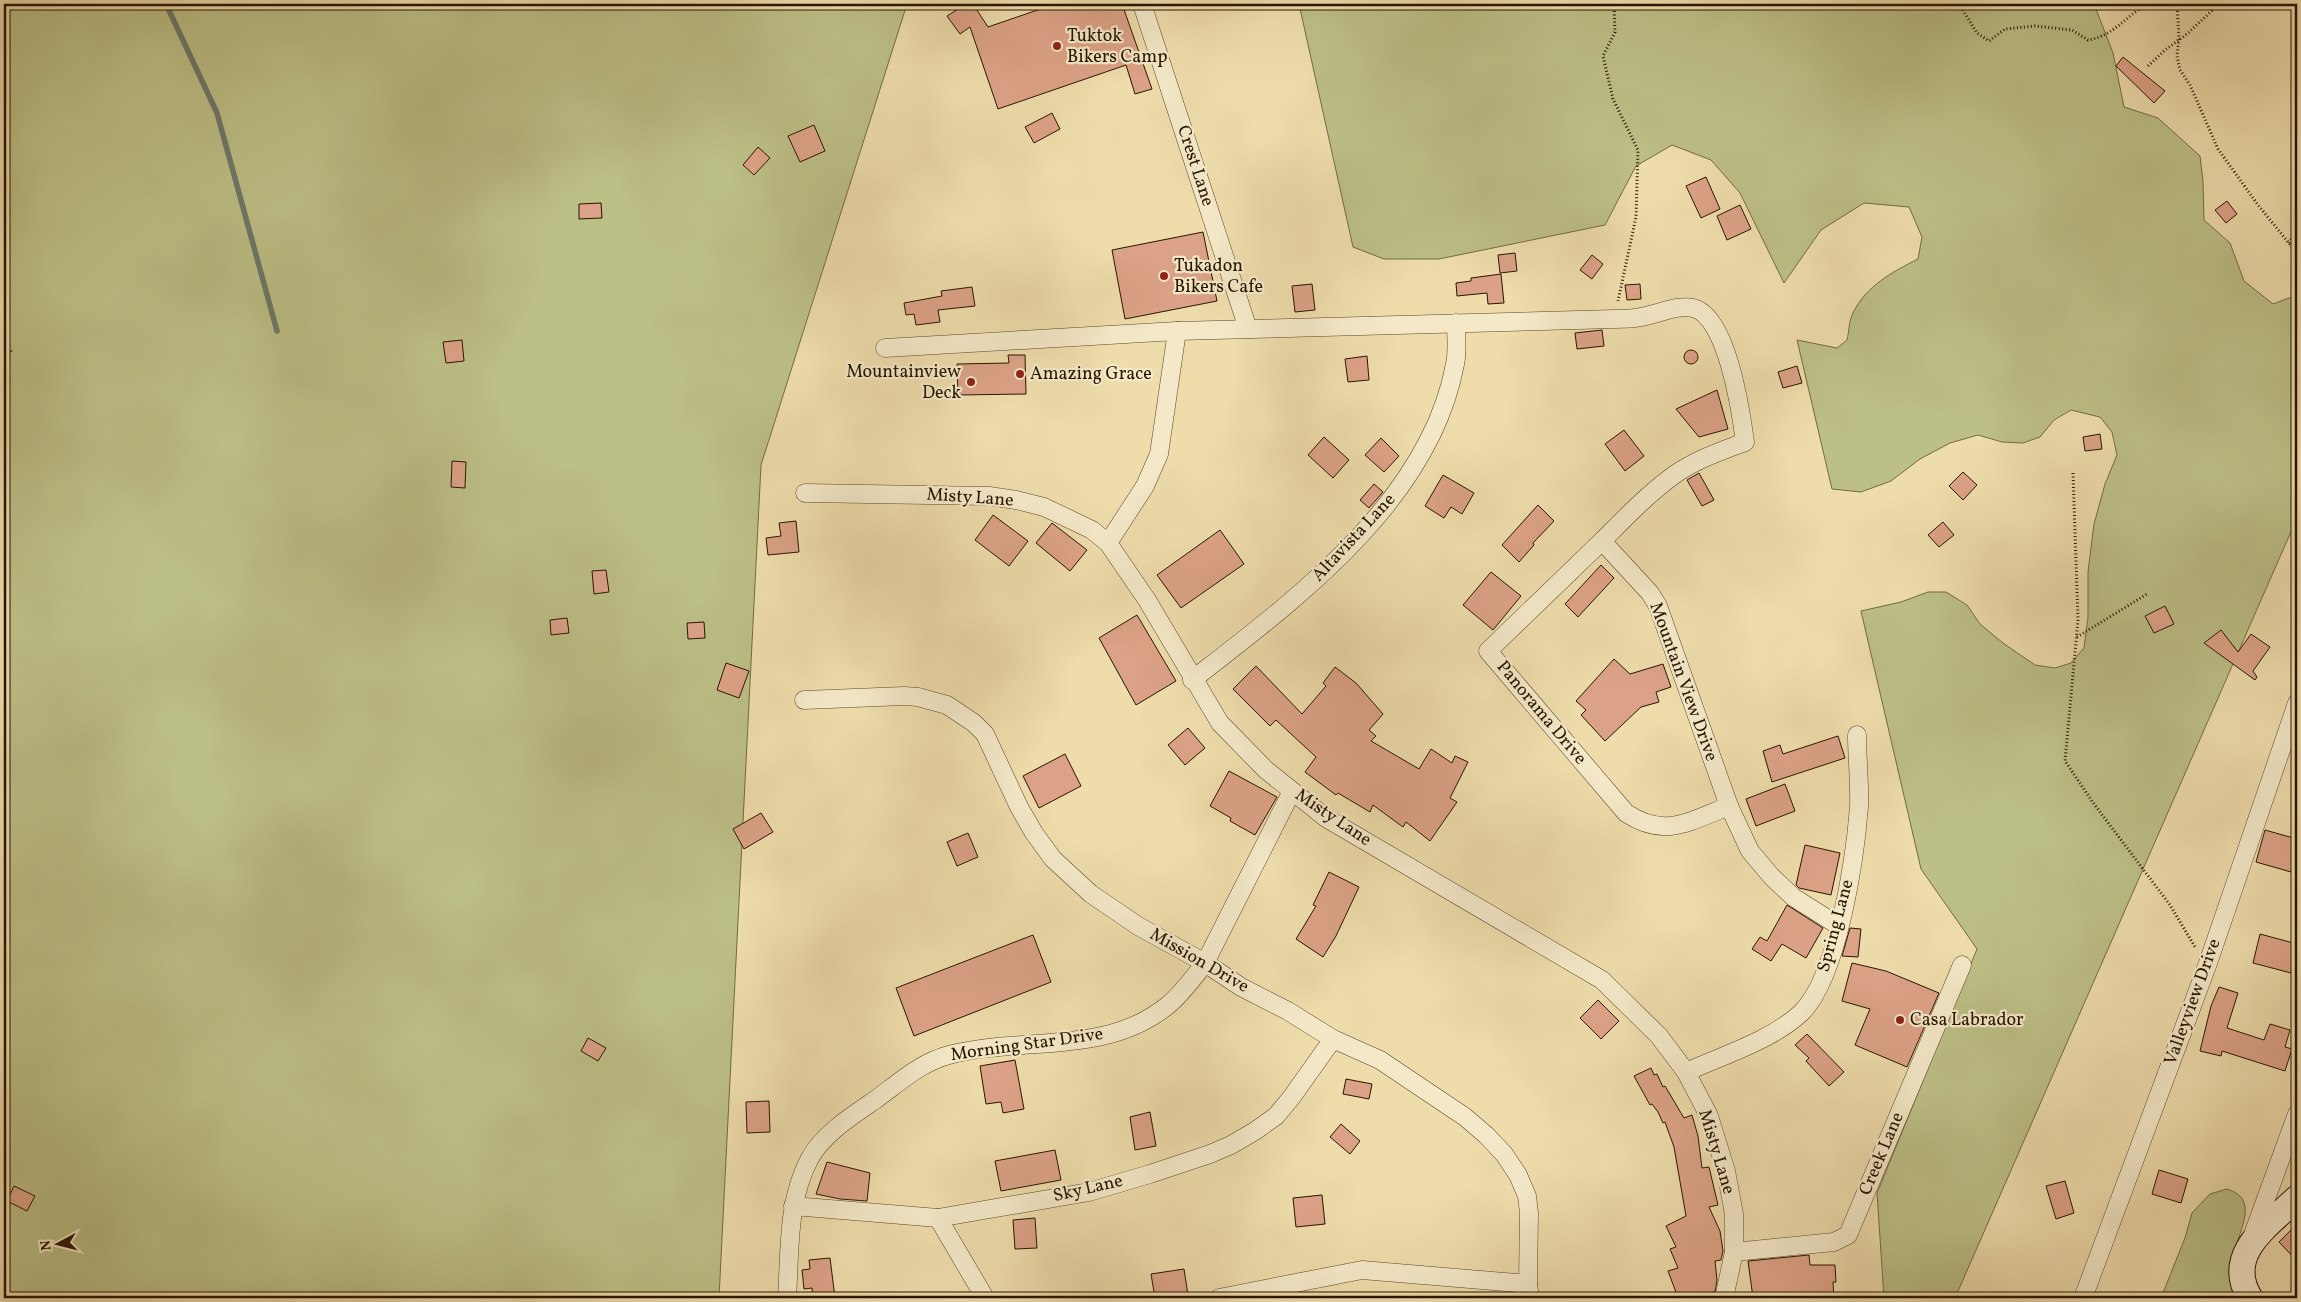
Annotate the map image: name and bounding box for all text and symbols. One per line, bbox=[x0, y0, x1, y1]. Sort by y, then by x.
place label: Tuktok Bikers Camp bbox=[1067, 24, 1168, 70]
marker: Tuktok Bikers Camp bbox=[1051, 40, 1063, 52]
street label: Crest Lane bbox=[1170, 122, 1220, 210]
place label: Tukadon Bikers Cafe bbox=[1174, 254, 1263, 300]
marker: Tukadon Bikers Cafe bbox=[1158, 270, 1170, 282]
place label: Mountainview Deck bbox=[846, 360, 961, 406]
place label: Amazing Grace bbox=[1030, 362, 1152, 387]
marker: Amazing Grace bbox=[1014, 368, 1026, 380]
marker: Mountainview Deck bbox=[965, 376, 977, 388]
street label: Misty Lane bbox=[926, 482, 1014, 514]
street label: Altavista Lane bbox=[1306, 488, 1402, 588]
street label: Mountain View Drive bbox=[1643, 599, 1723, 765]
street label: Panorama Drive bbox=[1490, 656, 1592, 770]
street label: Misty Lane bbox=[1290, 783, 1376, 853]
street label: Spring Lane bbox=[1812, 877, 1860, 975]
street label: Mission Drive bbox=[1145, 922, 1253, 1000]
street label: Valleyview Drive bbox=[2159, 935, 2227, 1069]
place label: Casa Labrador bbox=[1910, 1008, 2024, 1033]
marker: Casa Labrador bbox=[1894, 1014, 1906, 1026]
street label: Morning Star Drive bbox=[949, 1022, 1105, 1068]
street label: Misty Lane bbox=[1691, 1107, 1741, 1197]
street label: Creek Lane bbox=[1853, 1109, 1911, 1199]
street label: Sky Lane bbox=[1051, 1169, 1125, 1209]
north arrow bbox=[32, 1220, 82, 1270]
text: N bbox=[37, 1239, 57, 1252]

